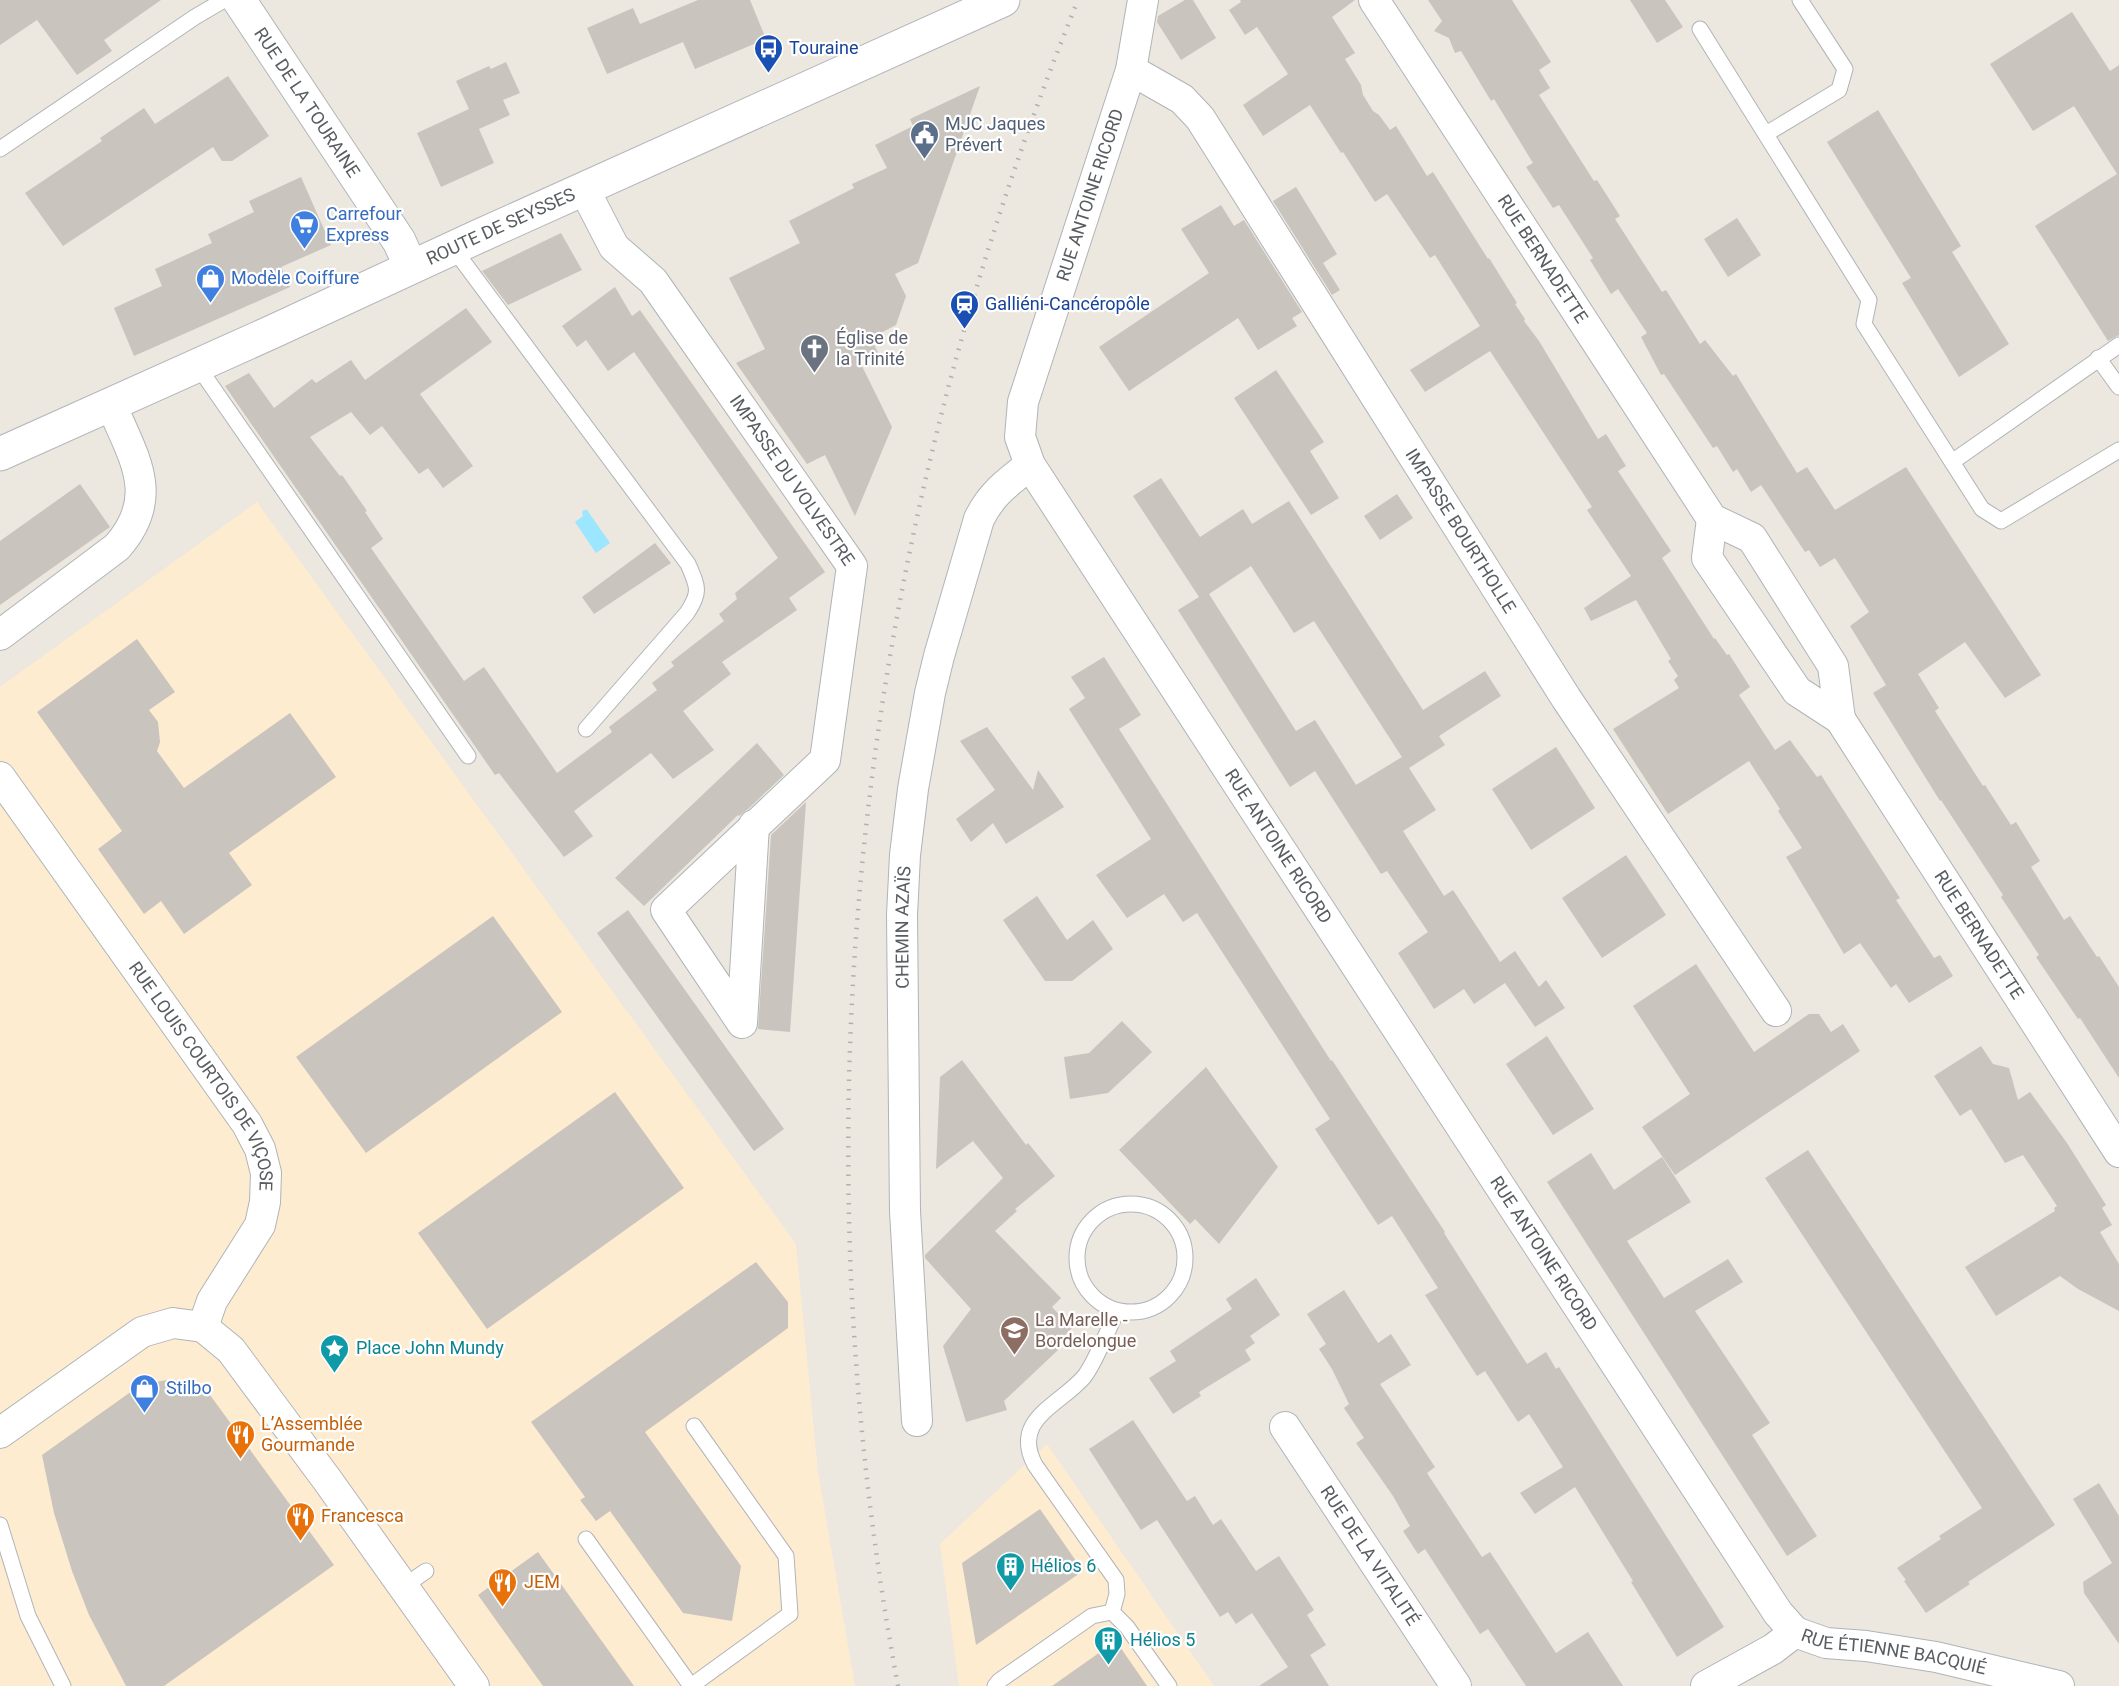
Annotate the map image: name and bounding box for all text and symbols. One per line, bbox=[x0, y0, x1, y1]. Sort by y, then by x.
street label: RUE DE LA TOURAINE bbox=[250, 23, 365, 181]
bus stop icon: Touraine bbox=[752, 32, 784, 74]
place label: Touraine bbox=[789, 37, 858, 58]
street label: RUE ANTOINE RICORD bbox=[1052, 106, 1127, 284]
place label: MJC Jaques Prévert bbox=[945, 113, 1046, 155]
public building icon: MJC Jaques Prévert bbox=[908, 118, 940, 160]
street label: ROUTE DE SEYSSES bbox=[423, 183, 578, 269]
street label: RUE BERNADETTE bbox=[1494, 191, 1592, 327]
place label: Carrefour Express bbox=[326, 203, 402, 245]
supermarket icon: Carrefour Express bbox=[289, 208, 321, 250]
shop icon: Modèle Coiffure bbox=[194, 262, 226, 304]
place label: Modèle Coiffure bbox=[231, 267, 359, 288]
station icon: Galliéni-Cancéropôle bbox=[948, 288, 980, 330]
place label: Galliéni-Cancéropôle bbox=[985, 293, 1150, 314]
place label: Église de la Trinité bbox=[836, 327, 908, 369]
church icon: Église de la Trinité bbox=[799, 332, 831, 374]
street label: IMPASSE DU VOLVESTRE bbox=[726, 391, 859, 569]
street label: IMPASSE BOURTHOLLE bbox=[1401, 445, 1520, 616]
street label: RUE ANTOINE RICORD bbox=[1221, 765, 1337, 927]
street label: CHEMIN AZAÏS bbox=[891, 865, 914, 989]
street label: RUE BERNADETTE bbox=[1930, 866, 2029, 1003]
street label: RUE LOUIS COURTOIS DE VIÇOSE bbox=[125, 957, 277, 1191]
street label: RUE ANTOINE RICORD bbox=[1486, 1172, 1602, 1334]
place label: La Marelle - Bordelongue bbox=[1035, 1309, 1136, 1351]
school or university icon: La Marelle - Bordelongue bbox=[998, 1314, 1030, 1356]
place icon: Place John Mundy bbox=[319, 1332, 351, 1374]
place label: Place John Mundy bbox=[356, 1337, 504, 1358]
shop icon: Stilbo bbox=[129, 1372, 161, 1414]
place label: Stilbo bbox=[166, 1377, 212, 1398]
place label: L’Assemblée Gourmande bbox=[261, 1413, 362, 1455]
restaurant icon: L’Assemblée Gourmande bbox=[224, 1418, 256, 1460]
street label: RUE DE LA VITALITÉ bbox=[1317, 1481, 1424, 1629]
restaurant icon: Francesca bbox=[284, 1500, 316, 1542]
place label: Francesca bbox=[321, 1505, 404, 1526]
building icon: Hélios 6 bbox=[994, 1550, 1026, 1592]
place label: Hélios 6 bbox=[1031, 1555, 1096, 1576]
restaurant icon: JEM bbox=[487, 1566, 519, 1608]
place label: JEM bbox=[524, 1571, 560, 1592]
building icon: Hélios 5 bbox=[1093, 1624, 1125, 1666]
street label: RUE ÉTIENNE BACQUIÉ bbox=[1799, 1624, 1989, 1679]
place label: Hélios 5 bbox=[1130, 1629, 1195, 1650]

